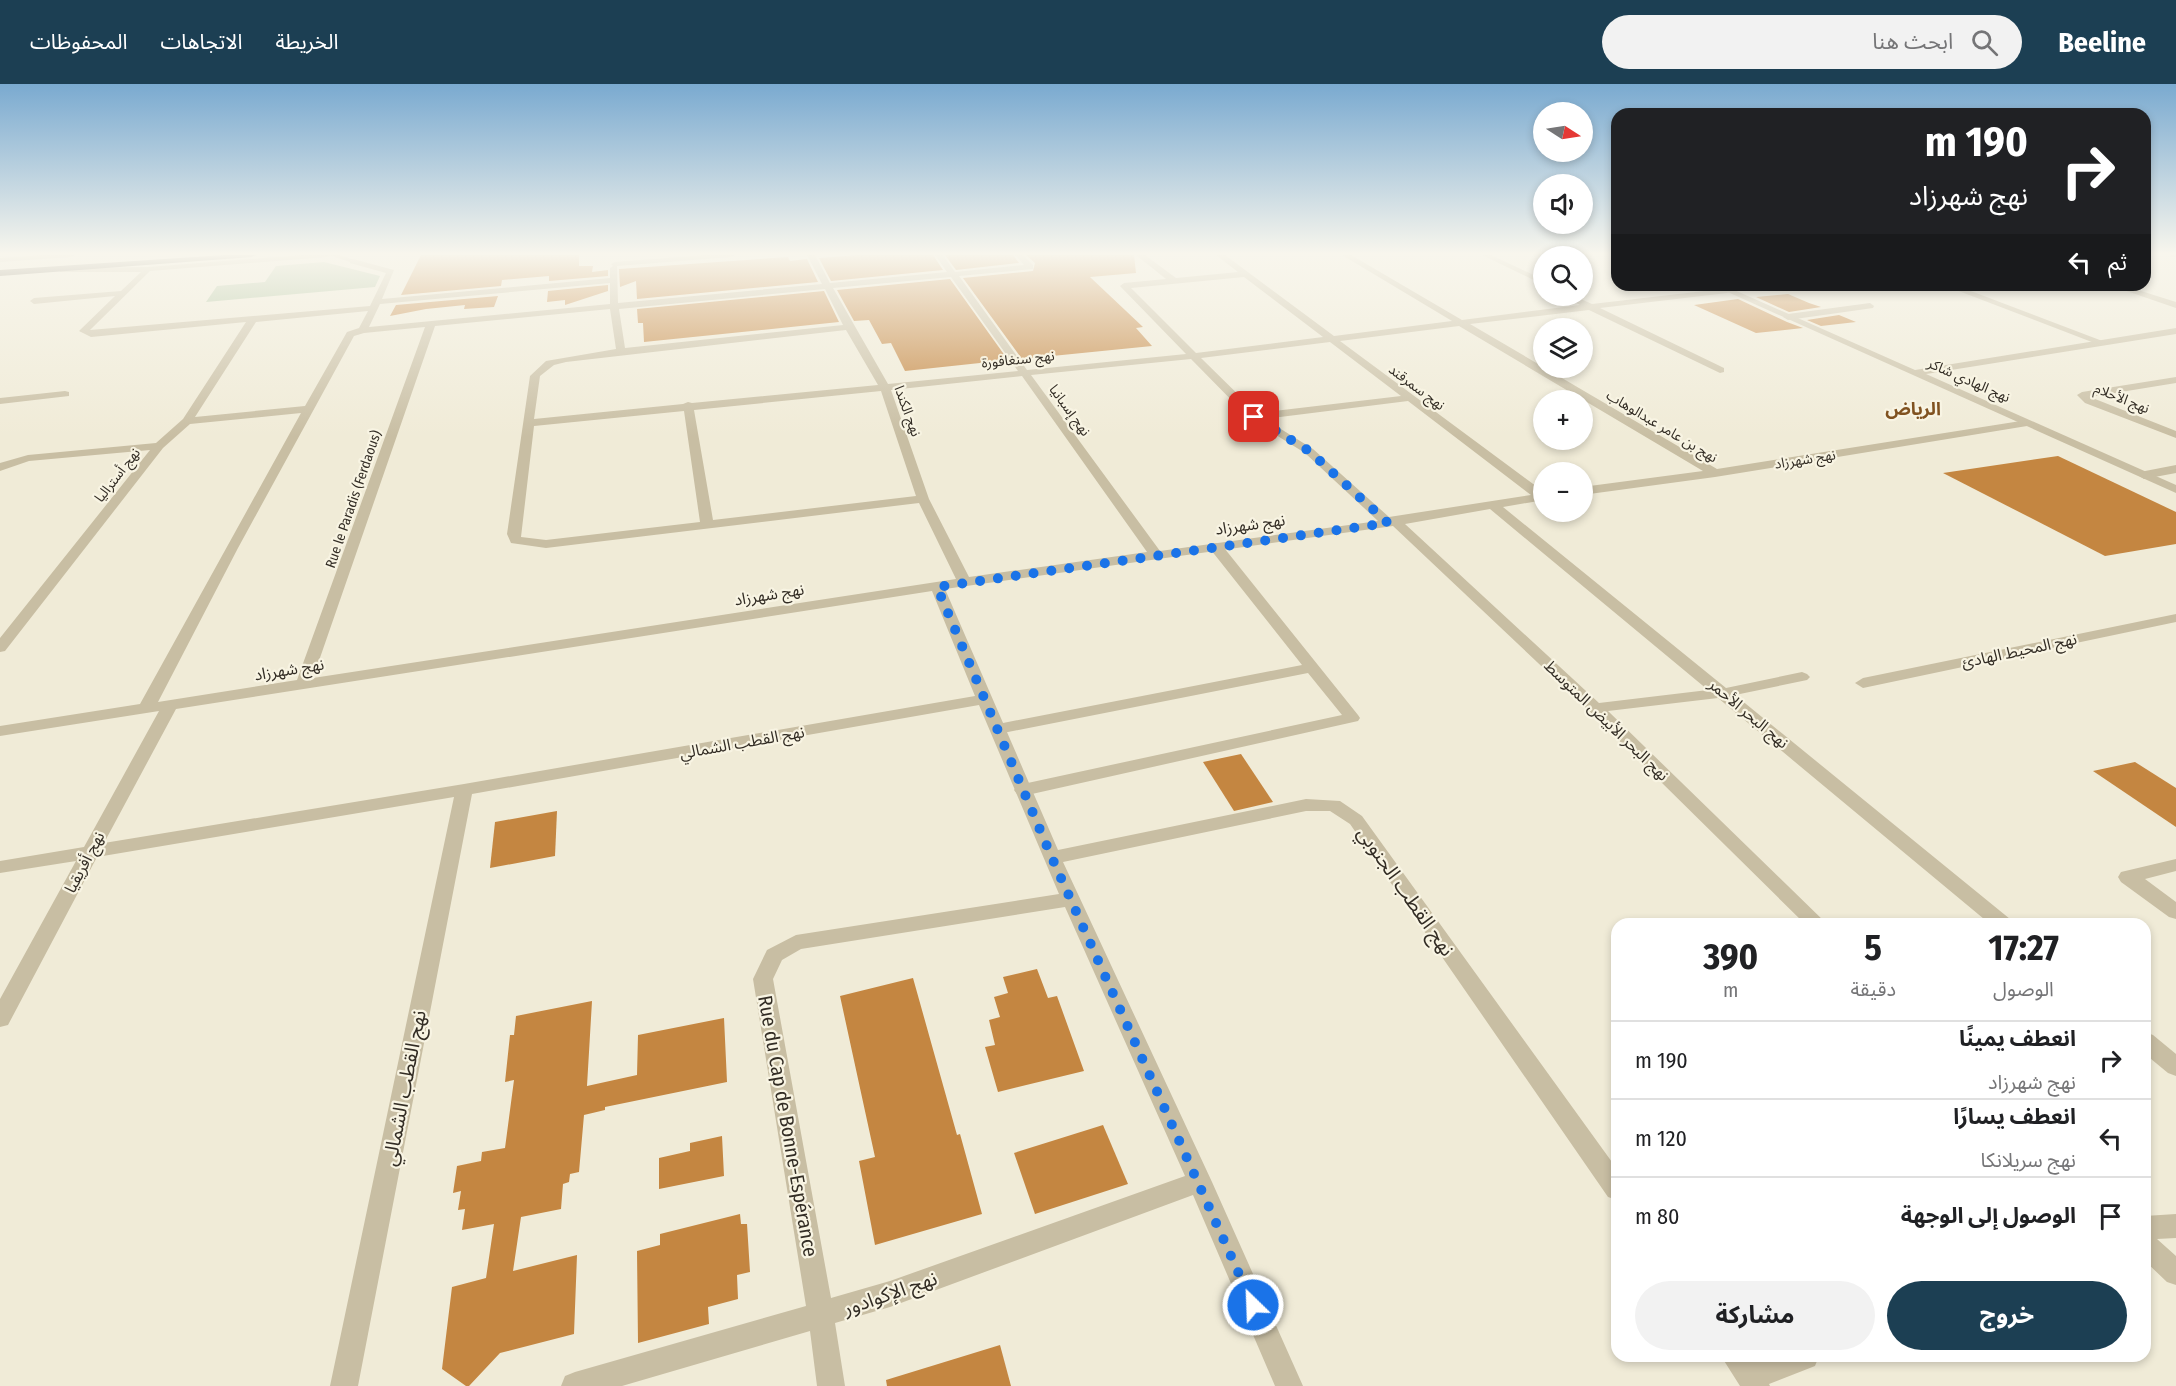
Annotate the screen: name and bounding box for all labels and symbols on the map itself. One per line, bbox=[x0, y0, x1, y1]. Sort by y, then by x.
north arrow bbox=[1533, 102, 1593, 162]
street label: نهج سنغافورة bbox=[981, 347, 1056, 374]
street label: نهج الهادي شاكر bbox=[1923, 354, 2013, 408]
street label: نهج سمرقند bbox=[1384, 361, 1448, 416]
street label: نهج الأحلام bbox=[2091, 380, 2152, 419]
street label: نهج إسبانيا bbox=[1044, 381, 1094, 441]
street label: نهج الكندا bbox=[889, 383, 925, 440]
street label: نهج بن عامر عبدالوهاب bbox=[1602, 387, 1721, 468]
pin bbox=[1228, 391, 1279, 442]
district label: الرياض bbox=[1885, 398, 1941, 420]
street label: Rue le Paradis (Ferdaous) bbox=[322, 428, 385, 570]
street label: نهج أستراليا bbox=[90, 444, 146, 507]
street label: نهج شهرزاد bbox=[1773, 446, 1837, 475]
street label: نهج شهرزاد bbox=[1214, 510, 1287, 542]
street label: نهج شهرزاد bbox=[733, 580, 806, 612]
street label: نهج المحيط الهادئ bbox=[1960, 629, 2079, 675]
street label: نهج شهرزاد bbox=[253, 655, 326, 687]
street label: نهج البحر الأبيض المتوسط bbox=[1538, 656, 1673, 787]
street label: نهج البحر الأحمر bbox=[1702, 674, 1792, 755]
street label: نهج القطب الشمالي bbox=[678, 722, 807, 766]
street label: نهج القطب الجنوبي bbox=[1349, 821, 1460, 963]
street label: نهج أفريقيا bbox=[60, 828, 111, 898]
street label: Rue du Cap de Bonne-Espérance bbox=[753, 993, 823, 1259]
street label: نهج القطب الشمالي bbox=[377, 1008, 434, 1169]
street label: نهج الإكوادور bbox=[839, 1266, 941, 1323]
position arrow bbox=[1221, 1273, 1285, 1337]

